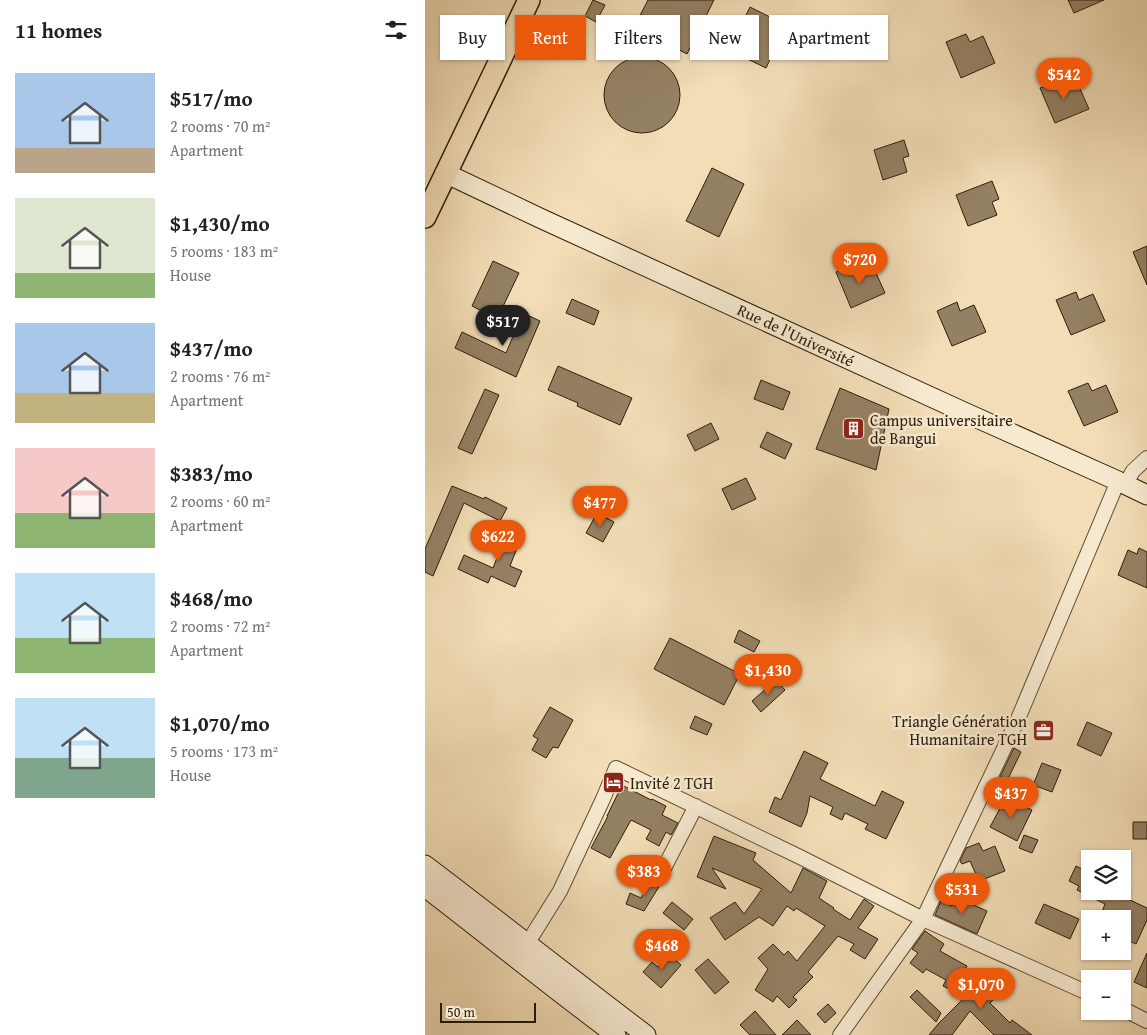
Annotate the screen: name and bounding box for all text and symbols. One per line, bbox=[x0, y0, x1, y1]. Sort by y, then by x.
text: 11 homes bbox=[15, 15, 102, 46]
chip: Buy bbox=[440, 15, 505, 60]
chip: Rent bbox=[515, 15, 586, 60]
chip: Filters bbox=[596, 15, 680, 60]
chip: New bbox=[690, 15, 759, 60]
chip: Apartment bbox=[769, 15, 888, 60]
icon: filters bbox=[382, 16, 410, 44]
pin: $542 bbox=[1034, 58, 1094, 100]
text: $542 bbox=[1047, 62, 1081, 86]
text: $517/mo bbox=[170, 83, 253, 114]
icon: home bbox=[55, 93, 115, 153]
text: 2 rooms · 70 m² bbox=[170, 114, 270, 138]
text: Apartment bbox=[170, 138, 243, 162]
text: $1,430/mo bbox=[170, 208, 270, 239]
icon: home bbox=[55, 218, 115, 278]
text: 5 rooms · 183 m² bbox=[170, 239, 278, 263]
pin: $720 bbox=[830, 242, 890, 285]
text: $720 bbox=[843, 247, 877, 271]
text: House bbox=[170, 263, 211, 287]
street label: Rue de l'Université bbox=[733, 297, 859, 373]
pin: $517 bbox=[473, 304, 533, 347]
text: $517 bbox=[486, 309, 520, 333]
text: $437/mo bbox=[170, 333, 253, 364]
icon: home bbox=[55, 343, 115, 403]
text: 2 rooms · 76 m² bbox=[170, 364, 270, 388]
text: Apartment bbox=[170, 388, 243, 412]
place label: Campus universitaire de Bangui bbox=[870, 408, 1013, 450]
building icon: Campus universitaire de Bangui bbox=[842, 417, 866, 441]
text: $383/mo bbox=[170, 458, 253, 489]
icon: home bbox=[55, 468, 115, 528]
pin: $477 bbox=[570, 486, 630, 528]
text: 2 rooms · 60 m² bbox=[170, 489, 270, 513]
text: $477 bbox=[583, 490, 617, 514]
text: Apartment bbox=[170, 513, 243, 537]
pin: $622 bbox=[468, 520, 528, 562]
text: $622 bbox=[481, 524, 515, 548]
text: $468/mo bbox=[170, 583, 253, 614]
icon: home bbox=[55, 593, 115, 653]
text: 2 rooms · 72 m² bbox=[170, 614, 270, 638]
text: Apartment bbox=[170, 638, 243, 662]
pin: $1,430 bbox=[727, 654, 809, 696]
text: $1,430 bbox=[745, 658, 791, 682]
text: $1,070/mo bbox=[170, 708, 270, 739]
place label: Triangle Génération Humanitaire TGH bbox=[892, 709, 1027, 751]
icon: home bbox=[55, 718, 115, 778]
office icon: Triangle Génération Humanitaire TGH bbox=[1031, 718, 1055, 742]
text: 5 rooms · 173 m² bbox=[170, 739, 278, 763]
text: House bbox=[170, 763, 211, 787]
hotel icon: Invité 2 TGH bbox=[602, 771, 626, 795]
place label: Invité 2 TGH bbox=[630, 771, 714, 795]
pin: $437 bbox=[981, 776, 1041, 819]
text: $437 bbox=[994, 781, 1028, 805]
map controls bbox=[1081, 850, 1131, 1020]
button: layers bbox=[1081, 850, 1131, 900]
pin: $383 bbox=[614, 854, 674, 897]
text: $383 bbox=[627, 859, 661, 883]
pin: $531 bbox=[932, 872, 992, 915]
text: $531 bbox=[945, 877, 979, 901]
button: + bbox=[1081, 910, 1131, 960]
pin: $468 bbox=[632, 928, 692, 971]
text: $468 bbox=[645, 933, 679, 957]
pin: $1,070 bbox=[940, 968, 1022, 1010]
button: − bbox=[1081, 970, 1131, 1020]
text: $1,070 bbox=[958, 972, 1004, 996]
scale bar bbox=[440, 1000, 536, 1023]
text: 50 m bbox=[447, 1002, 475, 1022]

